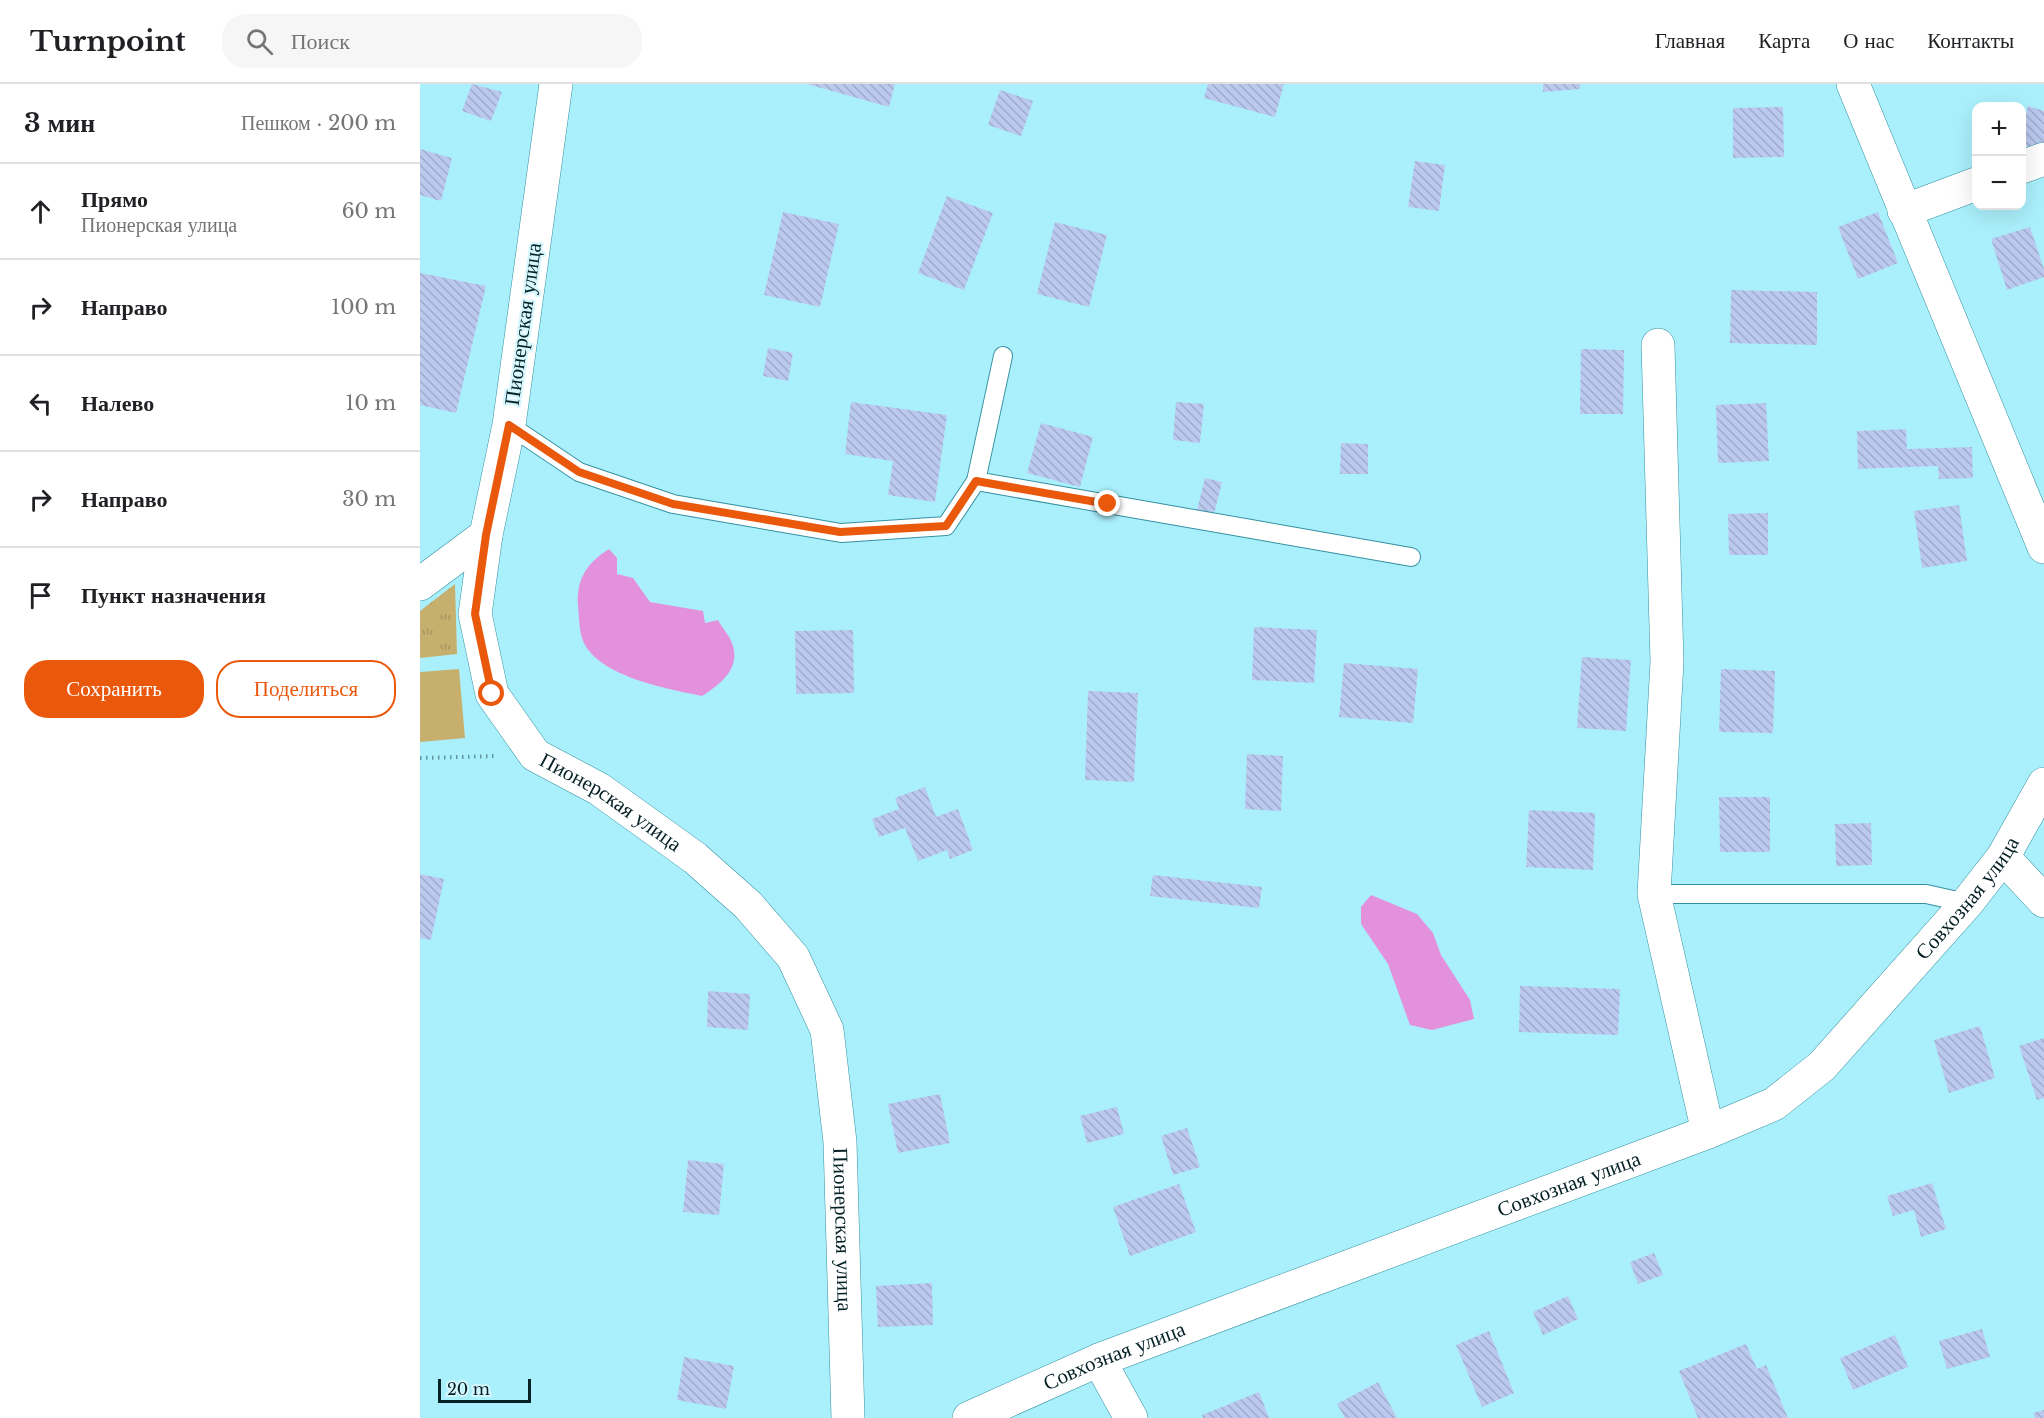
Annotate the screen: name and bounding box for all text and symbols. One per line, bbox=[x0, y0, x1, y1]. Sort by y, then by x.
search box bbox=[222, 14, 642, 68]
text: Turnpoint bbox=[30, 24, 186, 59]
icon: search bbox=[243, 25, 276, 58]
text: Поиск bbox=[291, 28, 350, 55]
text: Главная bbox=[1655, 28, 1725, 54]
text: Карта bbox=[1758, 28, 1810, 54]
text: О нас bbox=[1843, 28, 1894, 54]
text: Контакты bbox=[1927, 28, 2014, 54]
map controls bbox=[1972, 102, 2026, 210]
button: + bbox=[1972, 102, 2026, 156]
text: 3 мин bbox=[24, 107, 95, 139]
text: Пешком · 200 m bbox=[241, 111, 396, 135]
button: − bbox=[1972, 156, 2026, 210]
text: Прямо bbox=[81, 186, 148, 213]
icon: ahead bbox=[24, 195, 57, 228]
text: 60 m bbox=[342, 199, 396, 223]
text: Пионерская улица bbox=[81, 213, 237, 237]
street label: Пионерская улица bbox=[499, 240, 547, 407]
icon: right bbox=[24, 291, 57, 324]
text: Направо bbox=[81, 294, 167, 321]
text: 100 m bbox=[331, 295, 396, 319]
icon: left bbox=[24, 387, 57, 420]
text: Налево bbox=[81, 390, 154, 417]
text: 10 m bbox=[346, 391, 396, 415]
icon: right bbox=[24, 483, 57, 516]
text: Направо bbox=[81, 486, 167, 513]
text: 30 m bbox=[342, 487, 396, 511]
route end bbox=[1094, 490, 1120, 516]
icon: arrive bbox=[24, 579, 57, 612]
text: Пункт назначения bbox=[81, 582, 266, 609]
button: Сохранить bbox=[24, 660, 204, 718]
button: Поделиться bbox=[216, 660, 396, 718]
route start bbox=[478, 680, 504, 706]
street label: Пионерская улица bbox=[535, 747, 687, 858]
street label: Совхозная улица bbox=[1910, 831, 2025, 965]
street label: Совхозная улица bbox=[1493, 1145, 1645, 1223]
street label: Пионерская улица bbox=[827, 1147, 858, 1313]
street label: Совхозная улица bbox=[1039, 1316, 1190, 1396]
scale bar bbox=[438, 1376, 531, 1404]
text: 20 m bbox=[447, 1379, 490, 1399]

